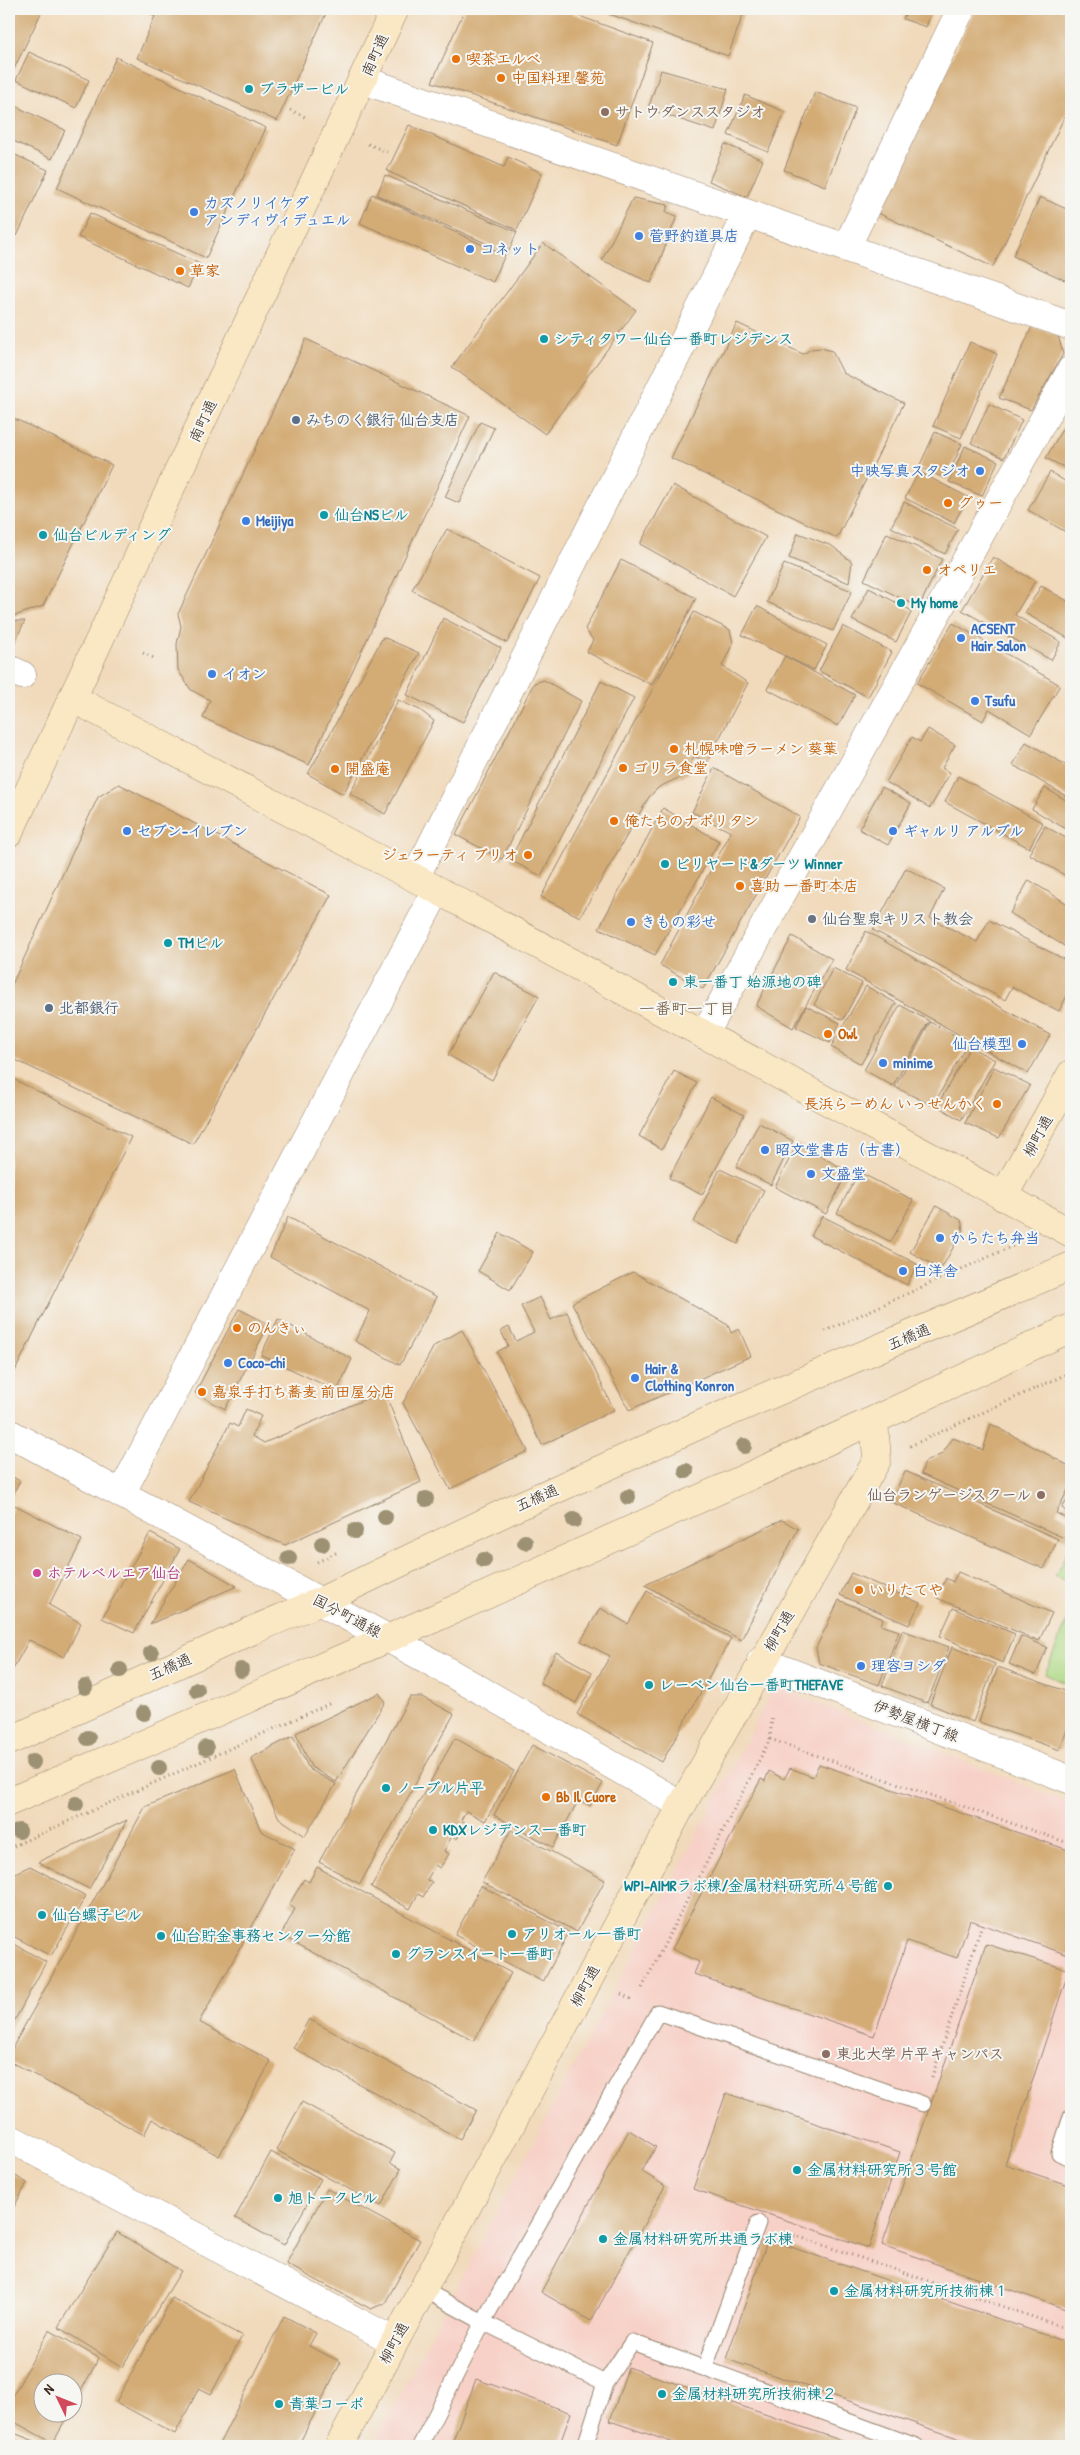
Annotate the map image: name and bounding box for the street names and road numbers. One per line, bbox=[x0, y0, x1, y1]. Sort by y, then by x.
street label: 南町通 bbox=[356, 30, 393, 80]
street label: 南町通 bbox=[184, 396, 222, 446]
street label: 柳町通 bbox=[1018, 1111, 1057, 1161]
street label: 五橋通 bbox=[884, 1318, 934, 1355]
street label: 五橋通 bbox=[512, 1479, 562, 1516]
street label: 国分町通線 bbox=[309, 1589, 385, 1642]
street label: 柳町通 bbox=[758, 1606, 799, 1655]
street label: 五橋通 bbox=[145, 1648, 195, 1685]
street label: 伊勢屋横丁線 bbox=[870, 1695, 962, 1746]
street label: 柳町通 bbox=[565, 1961, 604, 2011]
street label: 柳町通 bbox=[374, 2318, 413, 2368]

